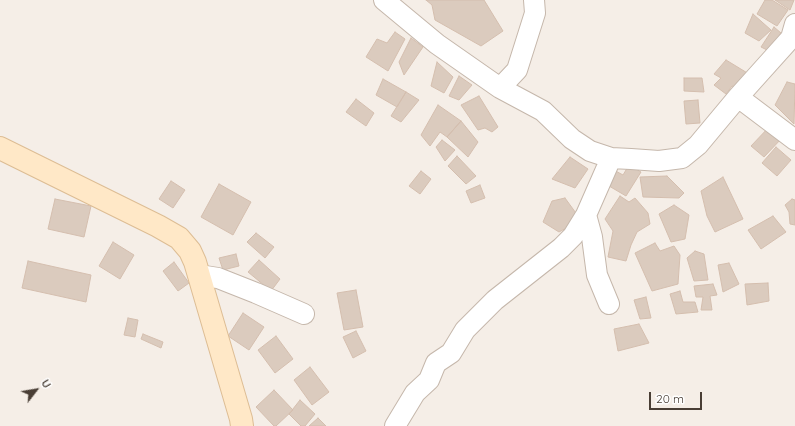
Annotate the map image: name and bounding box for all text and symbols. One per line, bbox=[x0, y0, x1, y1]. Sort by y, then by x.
north arrow bbox=[16, 370, 56, 410]
text: U bbox=[38, 377, 54, 391]
scale bar bbox=[651, 384, 704, 410]
text: 20 m bbox=[656, 391, 684, 406]

